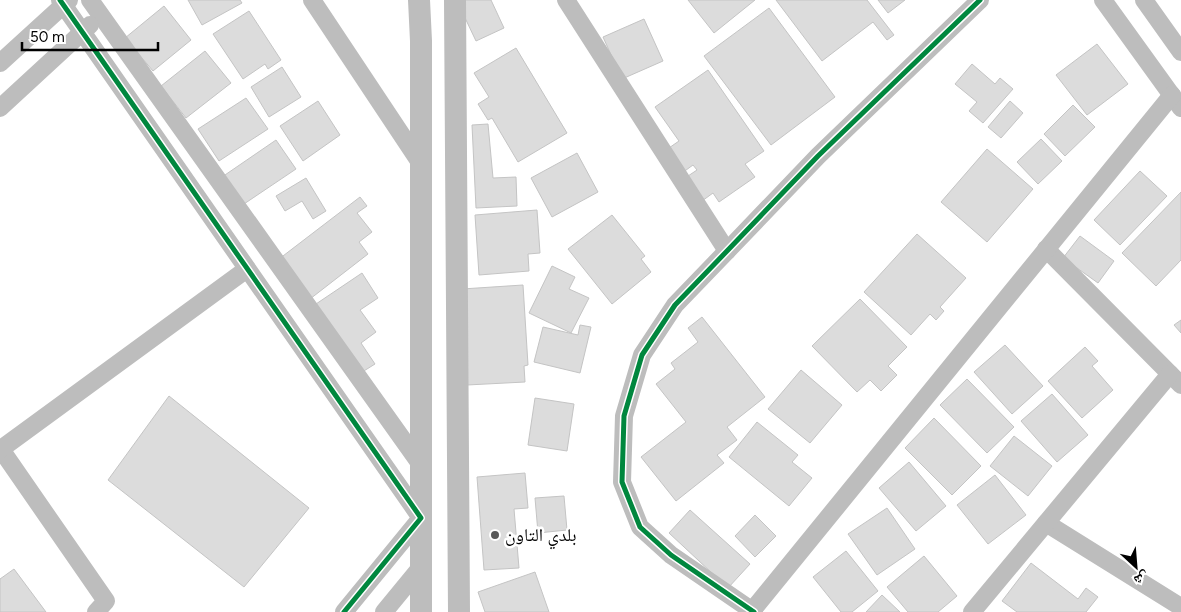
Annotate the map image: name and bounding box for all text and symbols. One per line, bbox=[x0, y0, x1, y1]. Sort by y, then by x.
scale bar bbox=[22, 20, 159, 52]
text: 50 m bbox=[30, 28, 65, 46]
place label: بلدي التاون bbox=[505, 524, 577, 550]
marker: بلدي التاون bbox=[489, 529, 501, 541]
north arrow bbox=[1111, 542, 1161, 592]
text: ش bbox=[1131, 567, 1152, 589]

